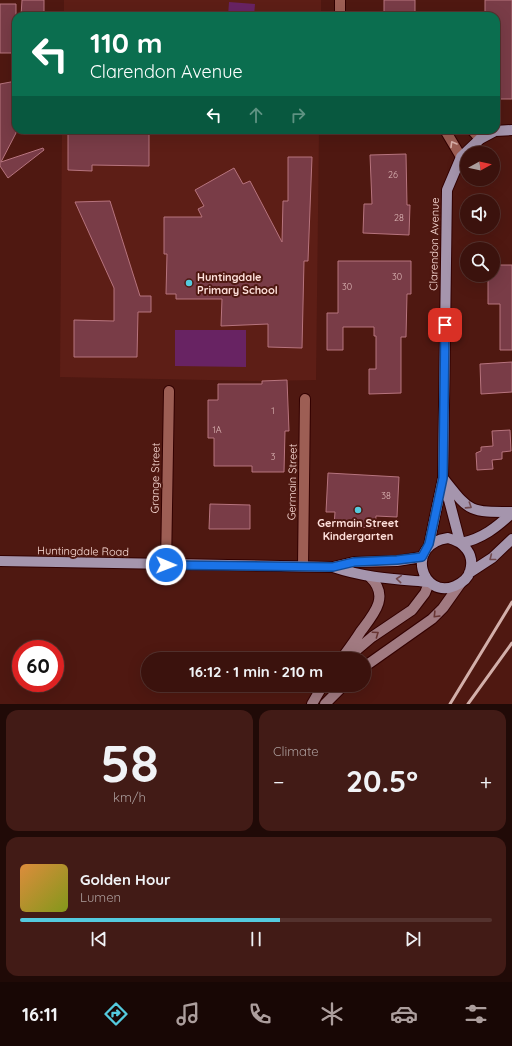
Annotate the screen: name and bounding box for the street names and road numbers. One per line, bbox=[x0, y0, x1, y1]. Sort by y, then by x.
street label: Clarendon Avenue bbox=[426, 197, 442, 291]
street label: Grange Street bbox=[147, 442, 163, 513]
street label: Germain Street bbox=[284, 443, 300, 520]
street label: Huntingdale Road bbox=[37, 543, 129, 559]

